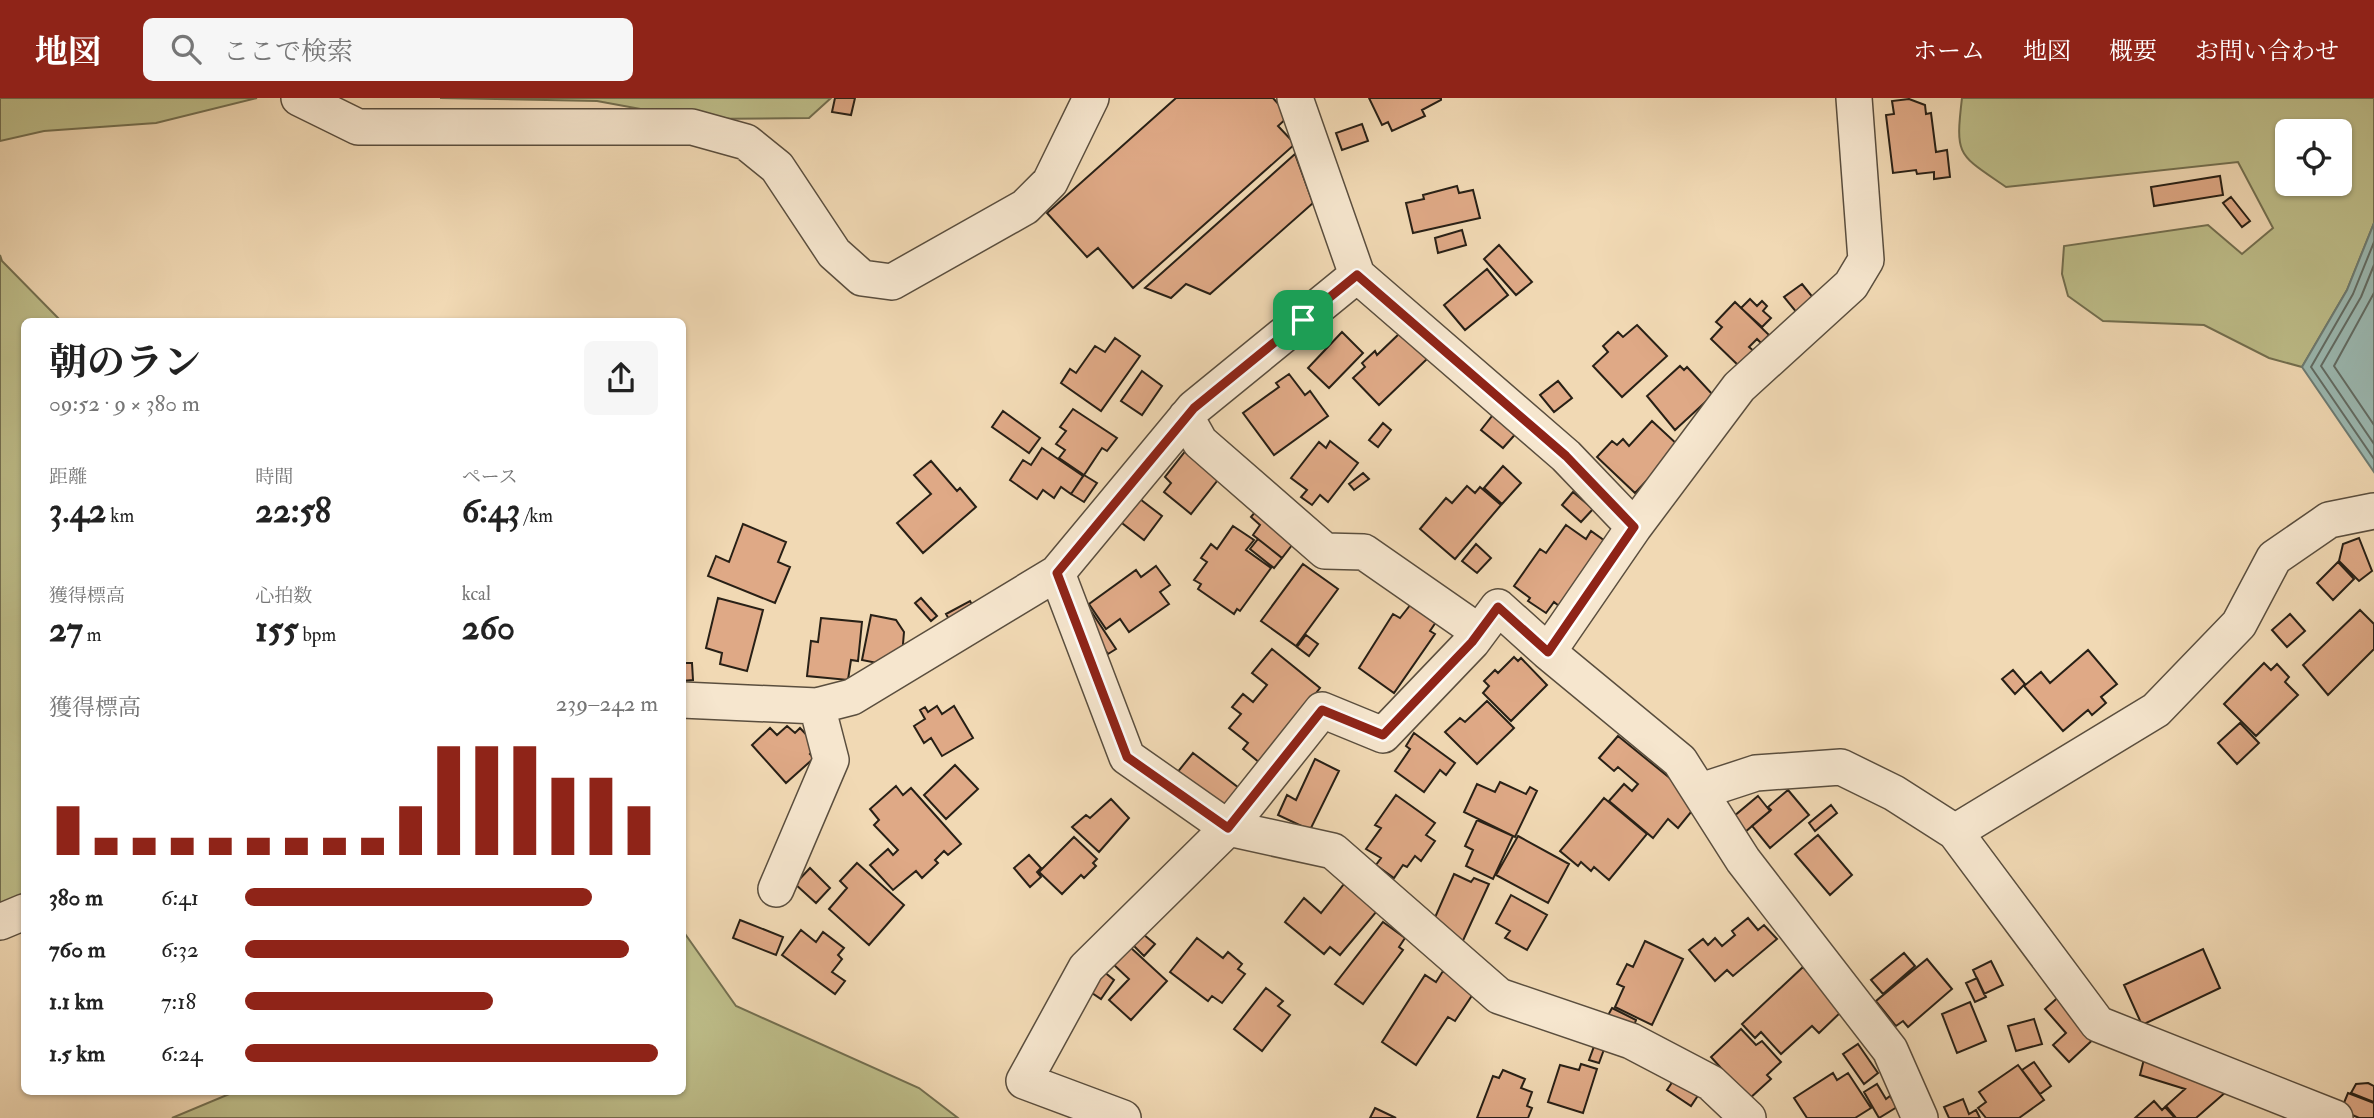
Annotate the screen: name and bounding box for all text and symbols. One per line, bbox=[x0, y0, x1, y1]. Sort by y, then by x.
search box bbox=[143, 18, 633, 81]
icon: search bbox=[167, 30, 205, 68]
text: 地図 bbox=[35, 32, 101, 73]
text: ここで検索 bbox=[223, 36, 353, 68]
text: ホーム bbox=[1913, 36, 1985, 67]
text: 地図 bbox=[2023, 36, 2071, 67]
text: 概要 bbox=[2109, 36, 2157, 67]
text: お問い合わせ bbox=[2195, 36, 2339, 67]
map controls bbox=[2275, 119, 2352, 196]
button: locate bbox=[2275, 119, 2352, 196]
pin bbox=[1273, 290, 1333, 350]
icon: arrive bbox=[1284, 301, 1322, 339]
text: 朝のラン bbox=[49, 339, 201, 387]
button: share bbox=[584, 341, 658, 415]
text: 09:52 · 9 × 380 m bbox=[49, 389, 200, 418]
text: 距離 bbox=[49, 465, 87, 489]
text: 時間 bbox=[255, 465, 293, 489]
text: ペース bbox=[462, 465, 518, 489]
text: 3.42 bbox=[49, 489, 106, 533]
text: 22:58 bbox=[255, 489, 331, 533]
text: 6:43 bbox=[462, 489, 520, 533]
text: km bbox=[106, 504, 134, 528]
text: /km bbox=[520, 504, 553, 528]
text: kcal bbox=[462, 582, 491, 606]
text: 獲得標高 bbox=[49, 584, 125, 608]
text: 心拍数 bbox=[255, 584, 312, 608]
text: 260 bbox=[462, 606, 515, 650]
text: 27 bbox=[49, 608, 83, 652]
text: 155 bbox=[255, 608, 298, 652]
text: m bbox=[83, 623, 101, 647]
text: bpm bbox=[298, 623, 336, 647]
text: 239–242 m bbox=[556, 689, 658, 718]
text: 獲得標高 bbox=[49, 693, 141, 722]
text: 380 m bbox=[49, 883, 103, 912]
text: 6:41 bbox=[161, 883, 199, 912]
text: 760 m bbox=[49, 935, 106, 964]
text: 6:32 bbox=[161, 935, 199, 964]
text: 1.1 km bbox=[49, 987, 104, 1016]
text: 7:18 bbox=[161, 987, 196, 1016]
text: 1.5 km bbox=[49, 1039, 105, 1068]
text: 6:24 bbox=[161, 1039, 202, 1068]

